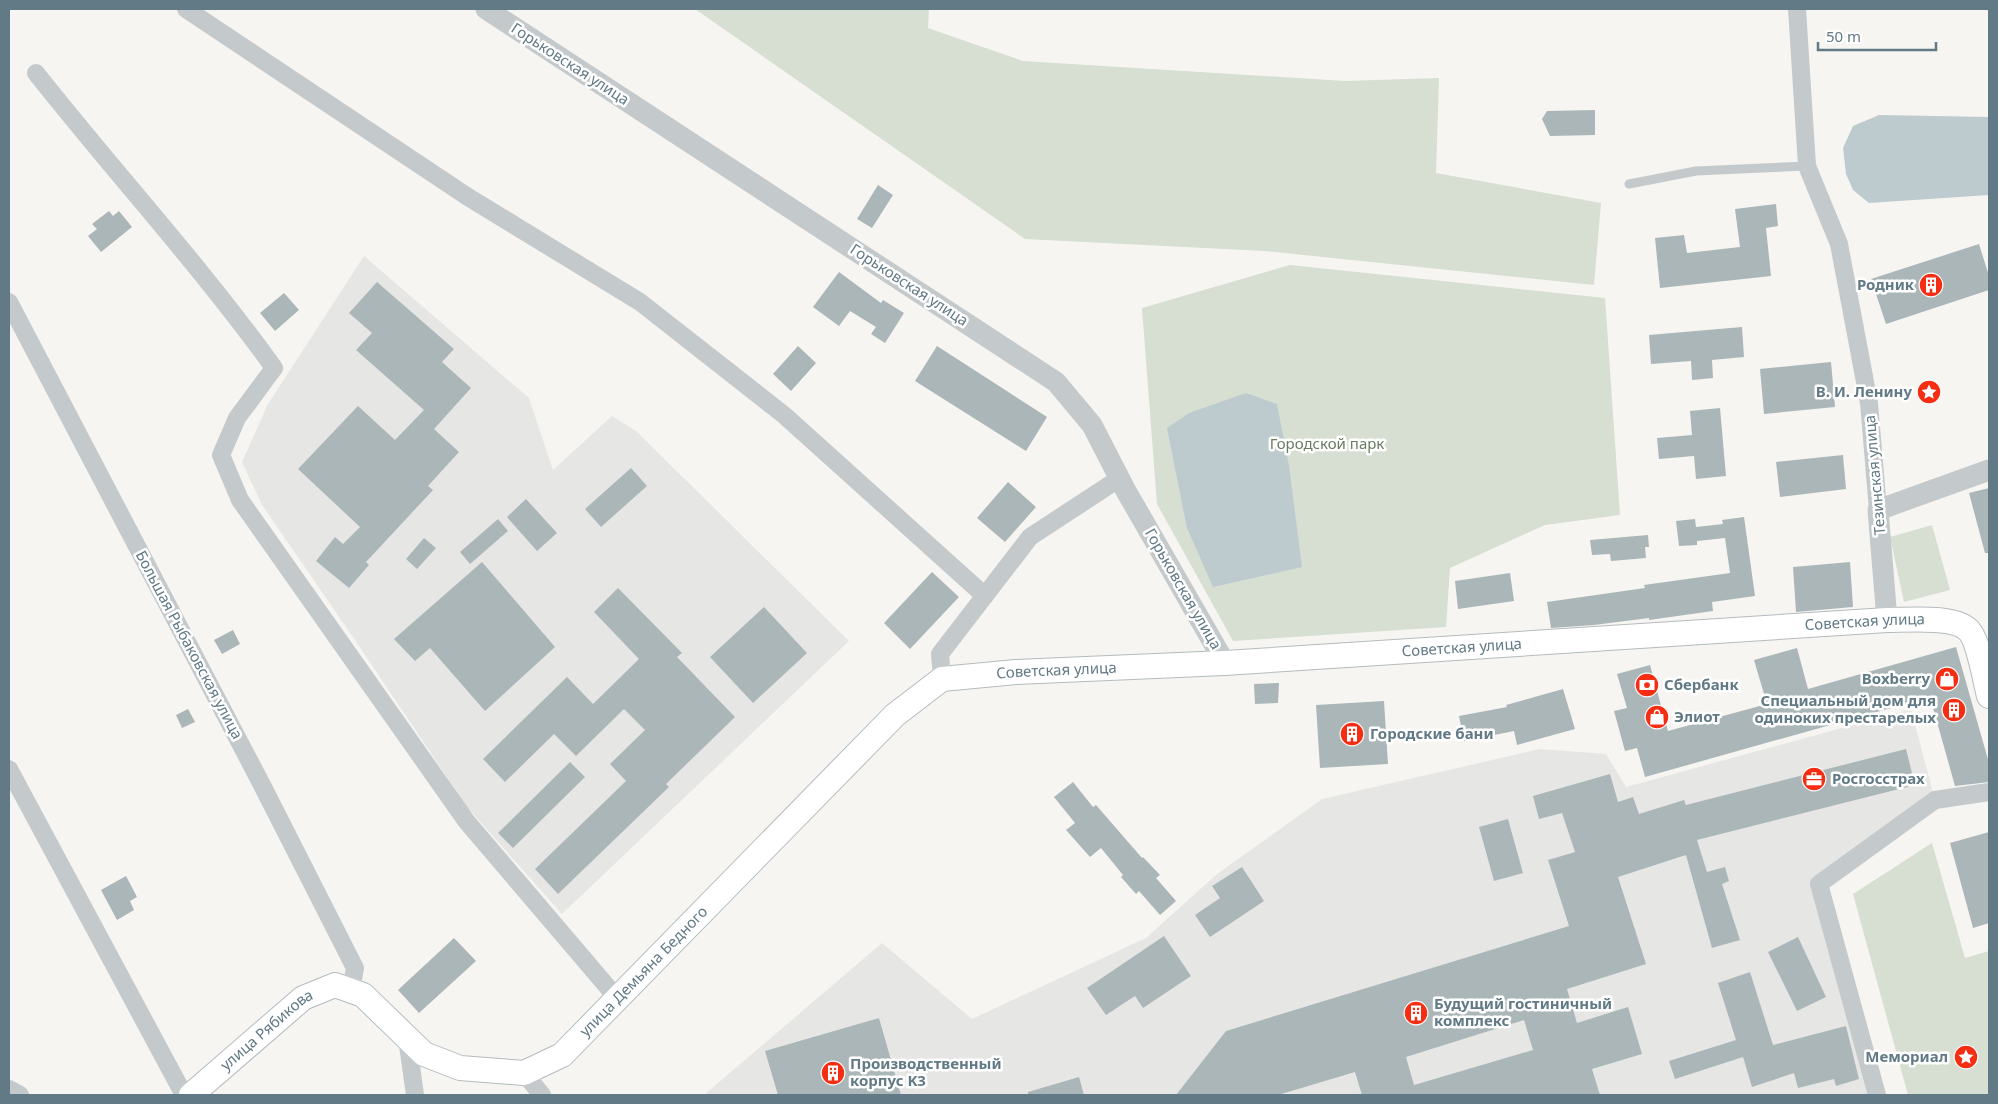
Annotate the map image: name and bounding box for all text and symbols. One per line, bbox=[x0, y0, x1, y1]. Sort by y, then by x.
street label: Горьковская улица bbox=[508, 18, 633, 109]
scale bar bbox=[1818, 20, 1936, 52]
text: 50 m bbox=[1826, 26, 1861, 46]
street label: Горьковская улица bbox=[847, 239, 972, 330]
building icon: Родник bbox=[1918, 272, 1944, 298]
place label: Родник bbox=[1857, 274, 1915, 294]
place icon: В. И. Ленину bbox=[1916, 379, 1942, 405]
place label: В. И. Ленину bbox=[1816, 381, 1912, 401]
street label: Тезинская улица bbox=[1859, 414, 1889, 536]
park label: Городской парк bbox=[1270, 433, 1384, 453]
street label: Горьковская улица bbox=[1141, 524, 1227, 653]
street label: Большая Рыбаковская улица bbox=[132, 547, 248, 742]
street label: Советская улица bbox=[1804, 608, 1925, 634]
street label: Советская улица bbox=[1401, 633, 1522, 661]
street label: Советская улица bbox=[995, 657, 1117, 683]
shop icon: Boxberry bbox=[1934, 666, 1960, 692]
place label: Boxberry bbox=[1862, 668, 1930, 688]
bank icon: Сбербанк bbox=[1634, 672, 1660, 698]
place label: Сбербанк bbox=[1664, 674, 1739, 694]
place label: Специальный дом для одиноких престарелых bbox=[1755, 690, 1936, 727]
building icon: Специальный дом для одиноких престарелых bbox=[1941, 697, 1967, 723]
shop icon: Элиот bbox=[1644, 704, 1670, 730]
place label: Элиот bbox=[1674, 706, 1720, 726]
building icon: Городские бани bbox=[1339, 721, 1365, 747]
place label: Городские бани bbox=[1370, 723, 1494, 743]
office icon: Росгосстрах bbox=[1801, 766, 1827, 792]
place label: Росгосстрах bbox=[1832, 768, 1925, 788]
street label: улица Демьяна Бедного bbox=[575, 901, 712, 1040]
street label: улица Рябикова bbox=[216, 984, 315, 1074]
place label: Будущий гостиничный комплекс bbox=[1434, 993, 1612, 1030]
building icon: Будущий гостиничный комплекс bbox=[1403, 1000, 1429, 1026]
place icon: Мемориал bbox=[1953, 1044, 1979, 1070]
place label: Мемориал bbox=[1865, 1046, 1948, 1066]
place label: Производственный корпус K3 bbox=[850, 1053, 1002, 1090]
building icon: Производственный корпус K3 bbox=[820, 1060, 846, 1086]

